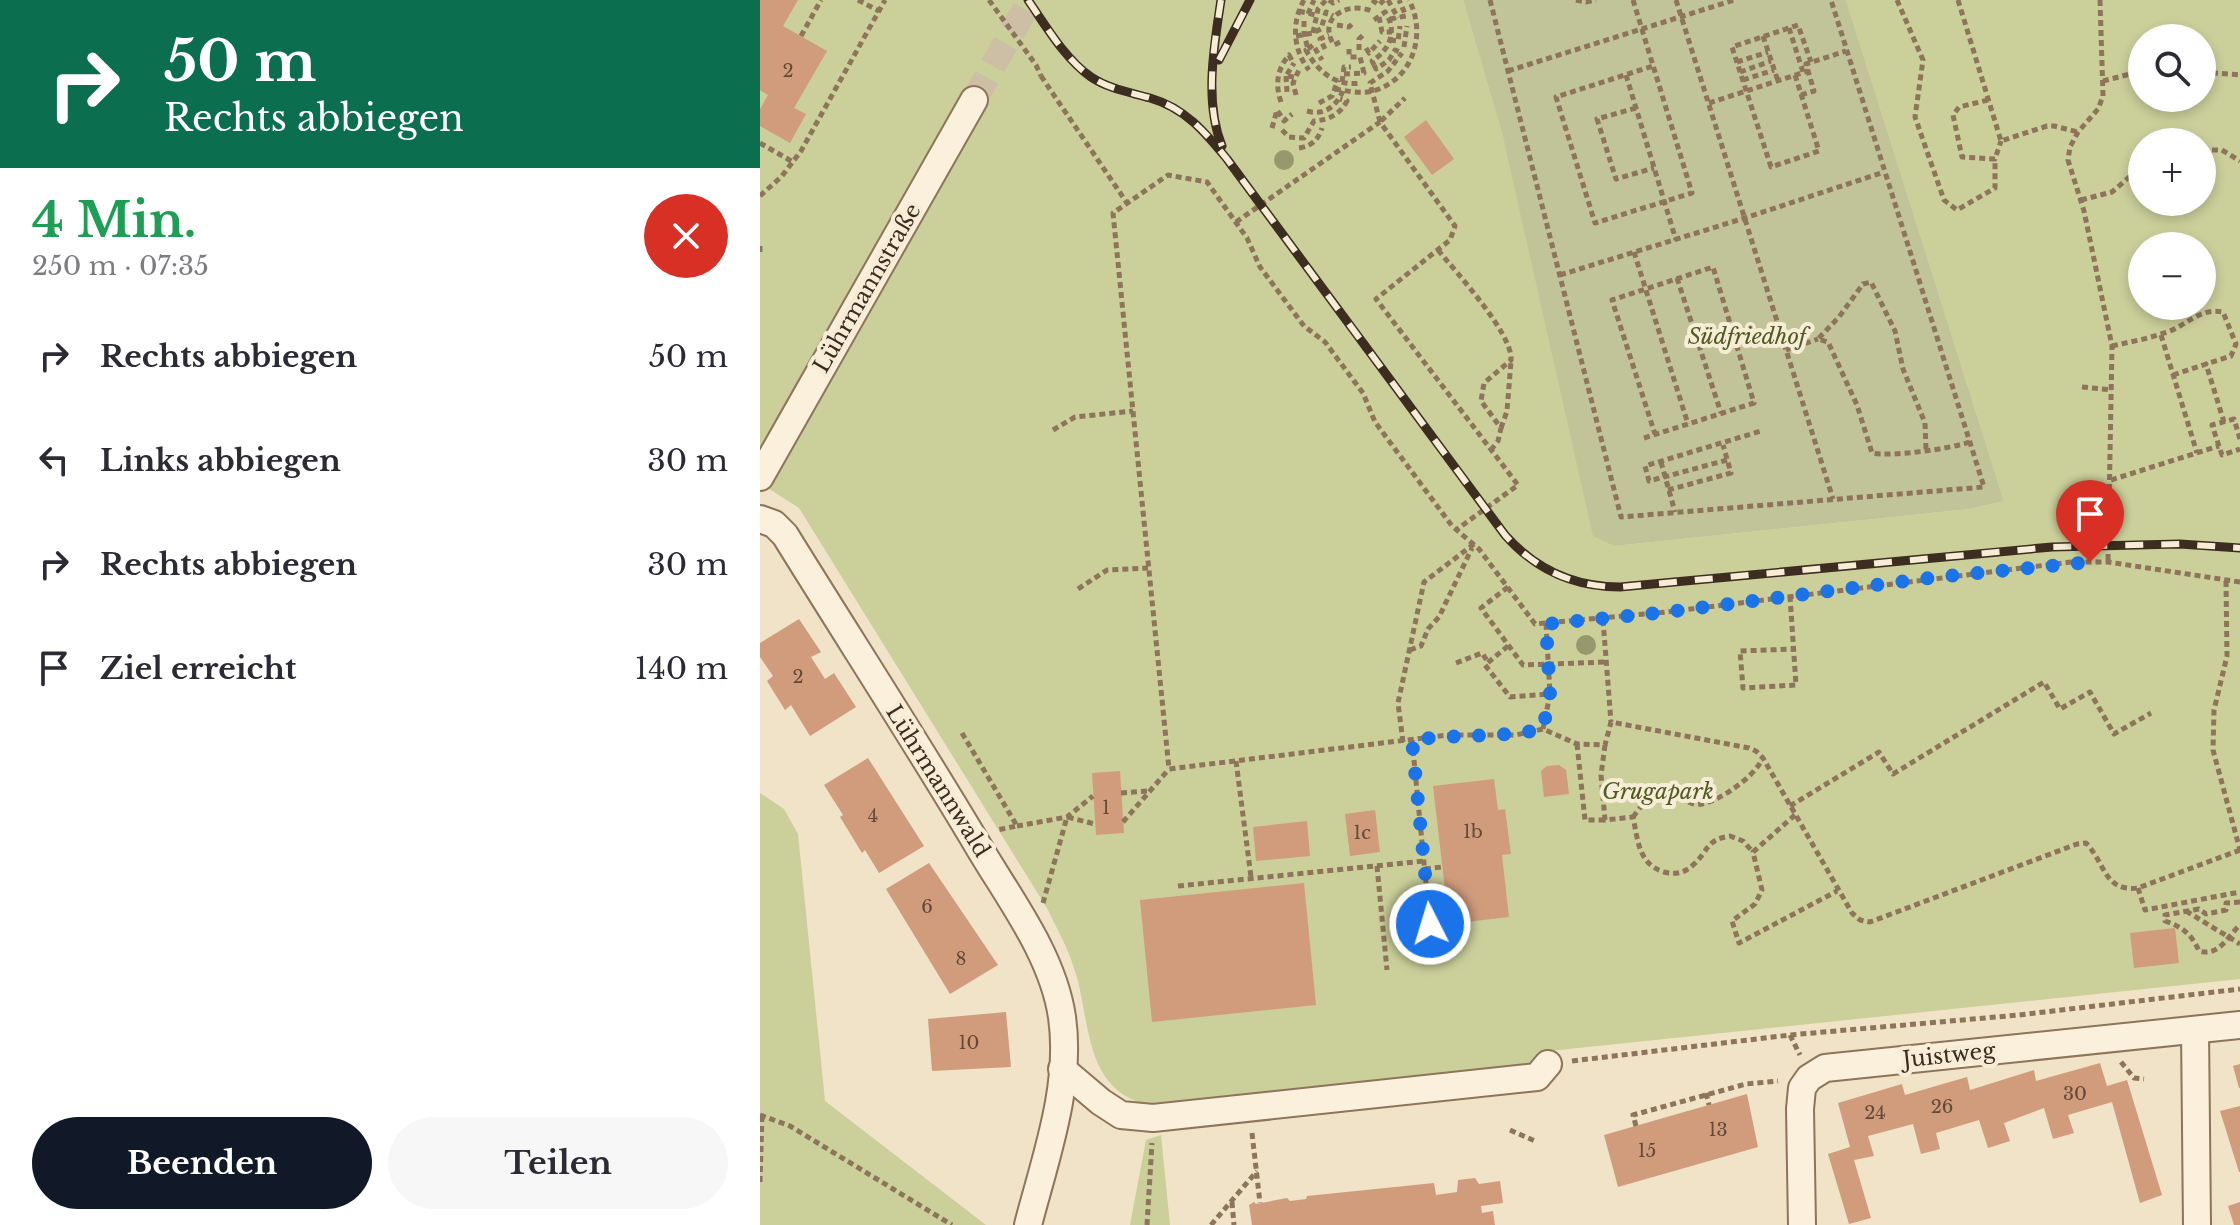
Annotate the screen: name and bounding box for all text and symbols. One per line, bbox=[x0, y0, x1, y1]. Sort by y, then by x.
map controls bbox=[2128, 24, 2216, 320]
button: search bbox=[2128, 24, 2216, 112]
text: 50 m bbox=[164, 27, 316, 96]
icon: right bbox=[32, 32, 136, 136]
house number: 2 bbox=[782, 60, 794, 82]
text: Rechts abbiegen bbox=[164, 96, 464, 141]
button: + bbox=[2128, 128, 2216, 216]
text: 4 Min. bbox=[32, 190, 196, 250]
button: close bbox=[644, 194, 728, 278]
street label: Lührmannstraße bbox=[808, 199, 926, 377]
button: − bbox=[2128, 232, 2216, 320]
text: 250 m · 07:35 bbox=[32, 250, 209, 282]
park label: Südfriedhof bbox=[1688, 323, 1811, 350]
icon: right bbox=[32, 334, 76, 378]
text: Rechts abbiegen bbox=[100, 338, 357, 375]
text: 50 m bbox=[649, 338, 728, 375]
icon: left bbox=[32, 438, 76, 482]
text: Links abbiegen bbox=[100, 442, 341, 479]
text: 30 m bbox=[647, 442, 728, 479]
pin bbox=[2056, 480, 2124, 562]
icon: arrive bbox=[2068, 492, 2112, 536]
icon: right bbox=[32, 542, 76, 586]
text: Rechts abbiegen bbox=[100, 546, 357, 583]
text: 30 m bbox=[647, 546, 728, 583]
icon: arrive bbox=[32, 646, 76, 690]
text: Ziel erreicht bbox=[100, 650, 296, 687]
text: 140 m bbox=[635, 650, 728, 687]
house number: 2 bbox=[792, 666, 804, 688]
street label: Lührmannwald bbox=[880, 700, 996, 862]
park label: Grugapark bbox=[1602, 778, 1714, 805]
house number: 1 bbox=[1102, 797, 1110, 819]
house number: 4 bbox=[868, 805, 878, 827]
house number: 1b bbox=[1463, 821, 1483, 843]
house number: 1c bbox=[1353, 822, 1371, 844]
position arrow bbox=[1388, 882, 1472, 966]
house number: 6 bbox=[921, 896, 933, 918]
house number: 8 bbox=[956, 948, 966, 970]
house number: 10 bbox=[959, 1032, 979, 1054]
street label: Juistweg bbox=[1898, 1037, 1997, 1074]
house number: 30 bbox=[2063, 1083, 2087, 1105]
house number: 26 bbox=[1931, 1096, 1953, 1118]
house number: 24 bbox=[1864, 1102, 1886, 1124]
button: Beenden bbox=[32, 1117, 372, 1209]
button: Teilen bbox=[388, 1117, 728, 1209]
house number: 13 bbox=[1708, 1119, 1728, 1141]
house number: 15 bbox=[1638, 1140, 1656, 1162]

